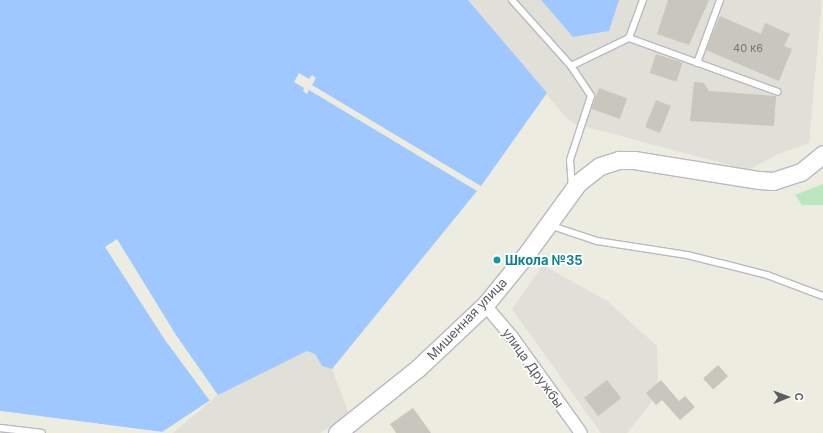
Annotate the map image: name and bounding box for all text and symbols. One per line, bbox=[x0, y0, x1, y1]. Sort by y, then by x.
house number: 40 к6 bbox=[733, 41, 763, 55]
place label: Школа №35 bbox=[505, 252, 583, 268]
marker: Школа №35 bbox=[492, 255, 502, 265]
street label: Мишенная улица bbox=[424, 275, 510, 363]
street label: улица Дружбы bbox=[499, 325, 567, 411]
north arrow bbox=[767, 377, 807, 417]
text: С bbox=[792, 393, 806, 401]

